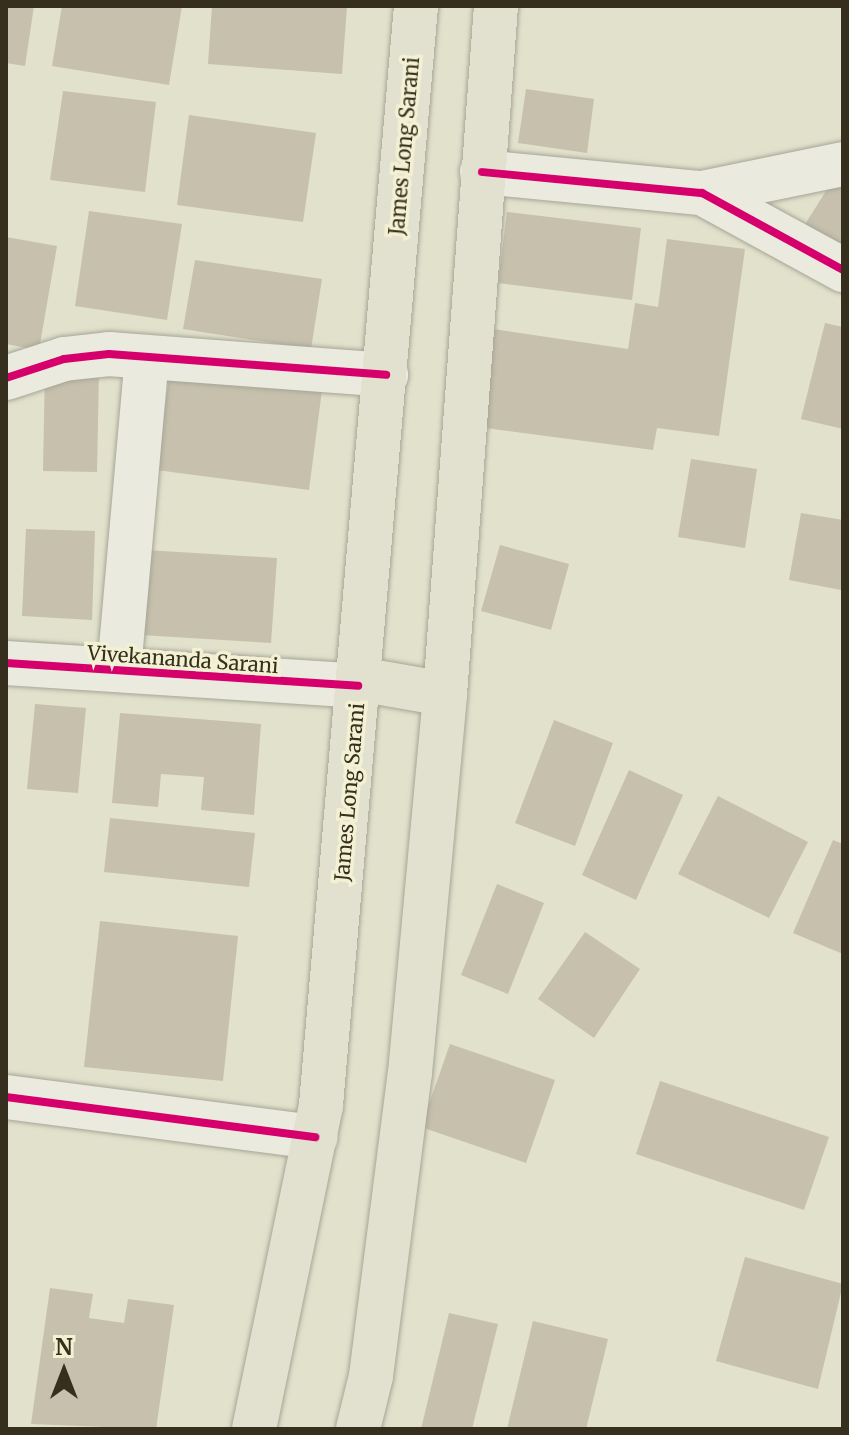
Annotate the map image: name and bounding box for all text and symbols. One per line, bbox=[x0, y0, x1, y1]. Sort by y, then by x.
street label: James Long Sarani bbox=[384, 56, 424, 236]
street label: Vivekananda Sarani bbox=[87, 640, 279, 678]
street label: James Long Sarani bbox=[329, 702, 369, 882]
north arrow bbox=[24, 1331, 104, 1411]
text: N bbox=[55, 1333, 73, 1361]

